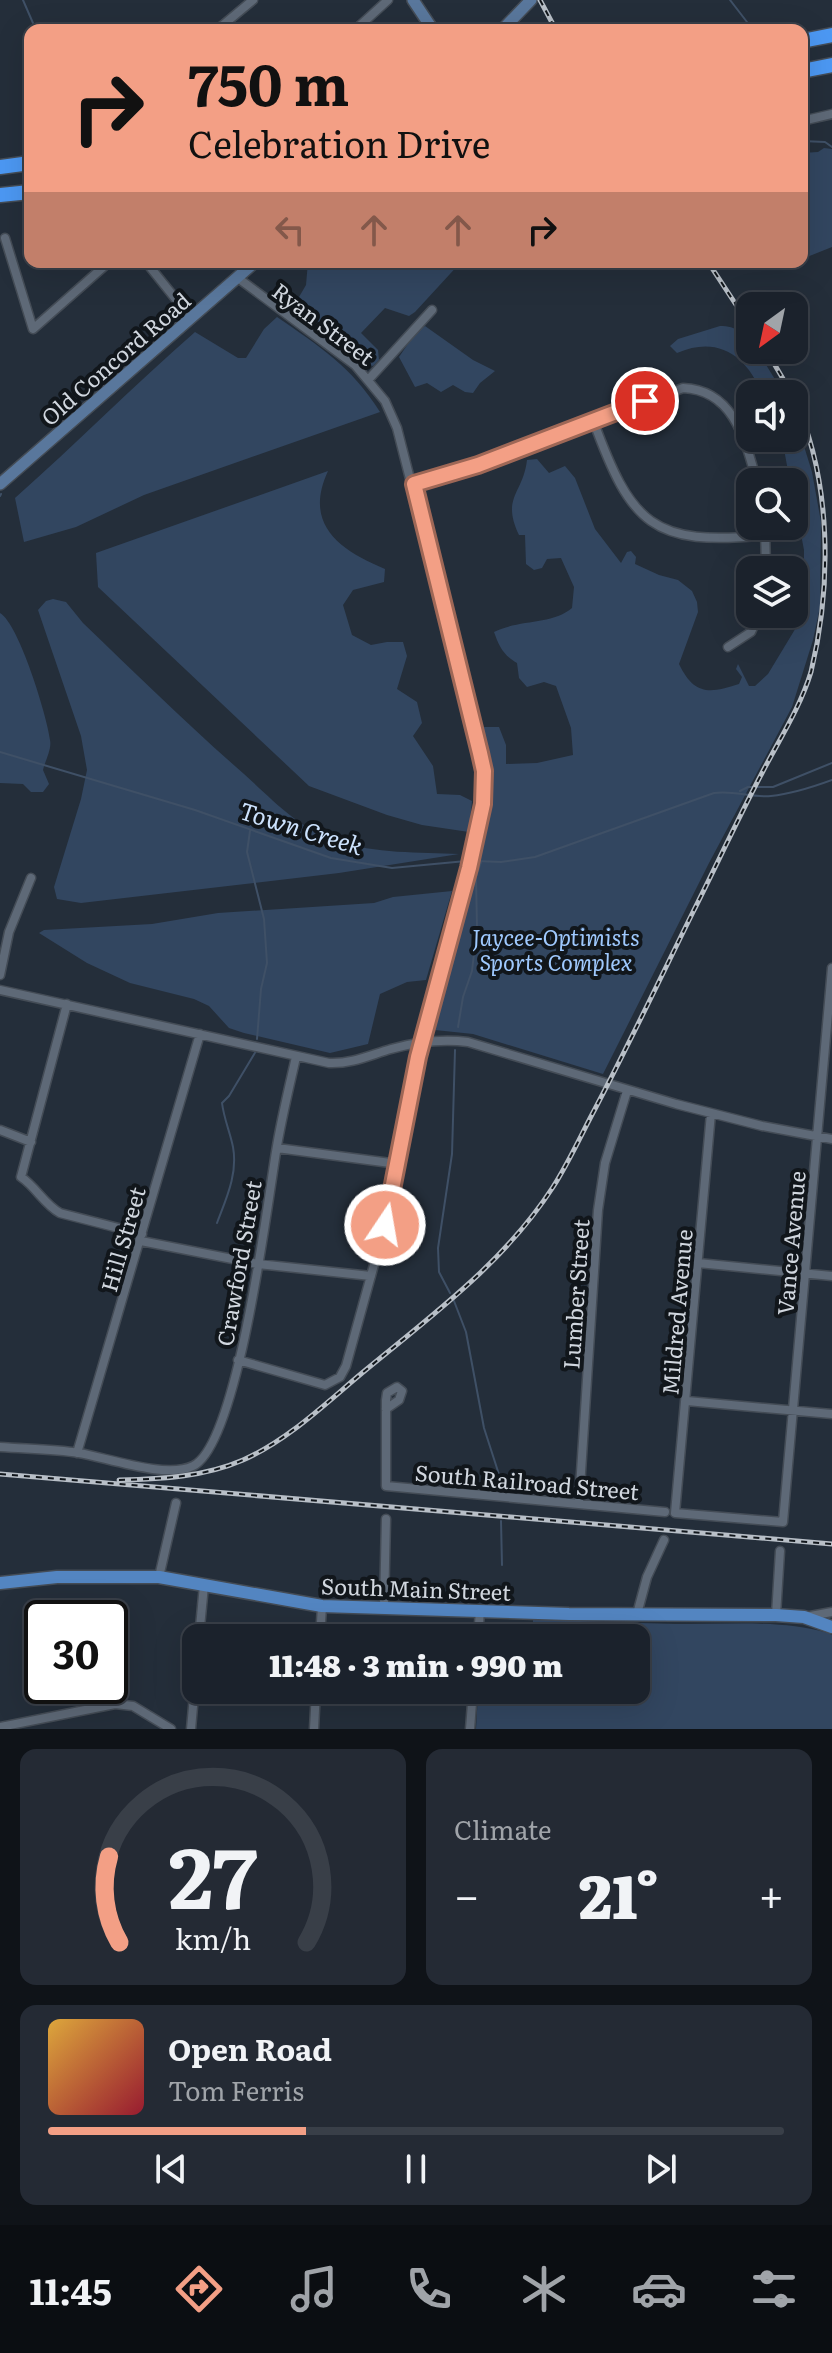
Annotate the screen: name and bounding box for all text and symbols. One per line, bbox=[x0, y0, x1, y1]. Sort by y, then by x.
text: 750 m bbox=[188, 40, 349, 123]
icon: right bbox=[56, 56, 160, 160]
text: Celebration Drive bbox=[188, 116, 490, 169]
icon: left bbox=[268, 208, 312, 252]
icon: ahead bbox=[352, 208, 396, 252]
icon: ahead bbox=[436, 208, 480, 252]
icon: right bbox=[520, 208, 564, 252]
street label: Ryan Street bbox=[266, 274, 382, 372]
street label: Old Concord Road bbox=[33, 284, 197, 432]
north arrow bbox=[736, 292, 808, 364]
map controls bbox=[736, 292, 808, 628]
pin bbox=[611, 367, 679, 435]
icon: arrive bbox=[623, 379, 667, 423]
button: sound bbox=[736, 380, 808, 452]
button: search bbox=[736, 468, 808, 540]
button: layers bbox=[736, 556, 808, 628]
water label: Town Creek bbox=[236, 792, 368, 862]
park label: Jaycee-Optimists Sports Complex bbox=[472, 920, 640, 978]
street label: Vance Avenue bbox=[767, 1169, 813, 1317]
street label: Crawford Street bbox=[207, 1177, 269, 1348]
street label: Hill Street bbox=[91, 1183, 153, 1295]
position arrow bbox=[343, 1183, 427, 1267]
street label: Lumber Street bbox=[553, 1218, 597, 1370]
street label: Mildred Avenue bbox=[652, 1228, 700, 1396]
street label: South Railroad Street bbox=[414, 1455, 641, 1507]
street label: South Main Street bbox=[321, 1568, 512, 1608]
speed limit sign: 30 bbox=[24, 1600, 128, 1704]
text: 11:48 · 3 min · 990 m bbox=[269, 1642, 563, 1686]
text: Climate bbox=[454, 1809, 552, 1848]
text: 27 bbox=[169, 1811, 257, 1935]
text: 21° bbox=[579, 1848, 659, 1937]
text: − bbox=[454, 1860, 480, 1926]
text: + bbox=[758, 1860, 784, 1926]
text: km/h bbox=[175, 1916, 251, 1959]
text: Open Road bbox=[168, 2026, 332, 2070]
text: Tom Ferris bbox=[168, 2070, 304, 2109]
icon: previous bbox=[149, 2147, 193, 2191]
icon: pause bbox=[394, 2147, 438, 2191]
icon: next bbox=[639, 2147, 683, 2191]
icon: directions bbox=[171, 2261, 227, 2317]
icon: music bbox=[286, 2261, 342, 2317]
icon: phone bbox=[401, 2261, 457, 2317]
icon: climate bbox=[516, 2261, 572, 2317]
icon: car bbox=[631, 2261, 687, 2317]
icon: filters bbox=[746, 2261, 802, 2317]
text: 11:45 bbox=[30, 2263, 112, 2316]

